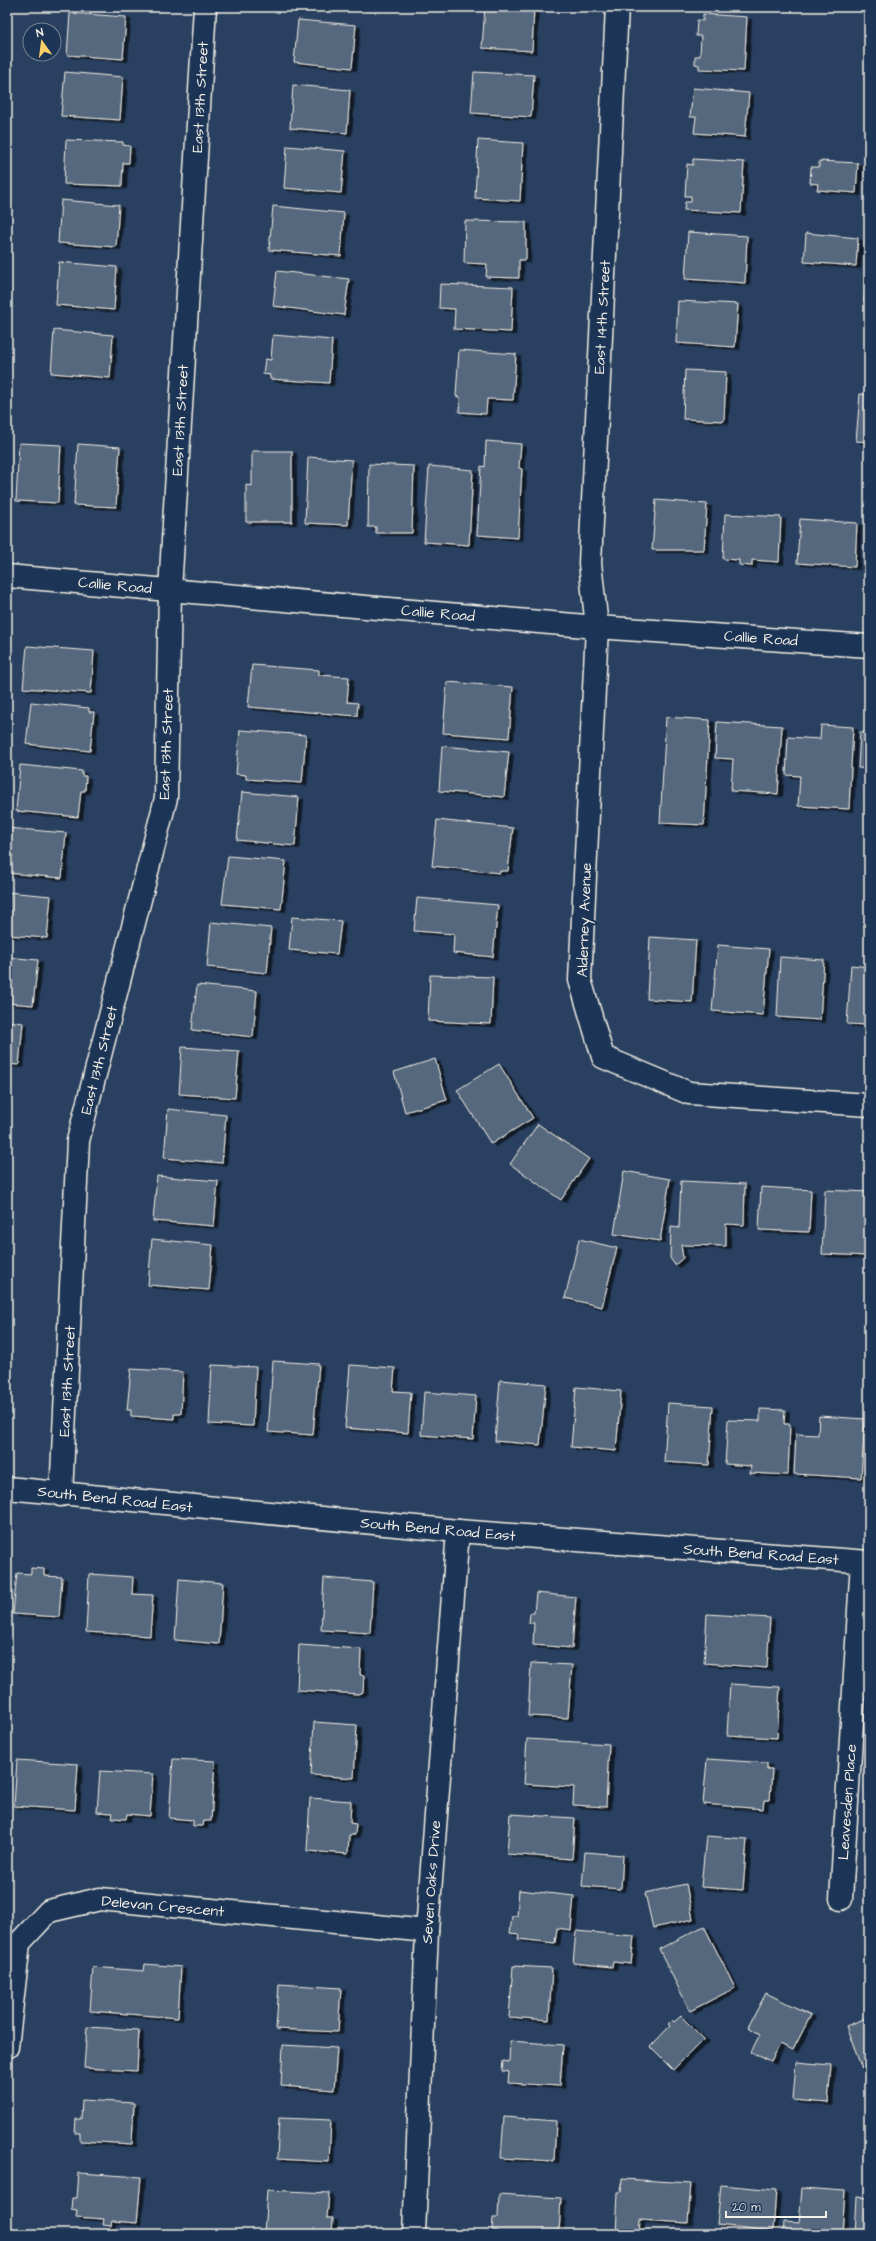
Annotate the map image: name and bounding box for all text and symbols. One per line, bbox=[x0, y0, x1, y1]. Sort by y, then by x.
north arrow bbox=[22, 22, 62, 62]
text: N bbox=[35, 25, 45, 41]
street label: East 13th Street bbox=[187, 41, 214, 153]
street label: East 14th Street bbox=[589, 260, 616, 375]
street label: East 13th Street bbox=[167, 364, 194, 476]
street label: Callie Road bbox=[77, 572, 153, 599]
street label: Callie Road bbox=[400, 600, 476, 627]
street label: Callie Road bbox=[723, 625, 799, 652]
street label: East 13th Street bbox=[154, 688, 179, 800]
street label: Alderney Avenue bbox=[572, 862, 598, 978]
street label: East 13th Street bbox=[76, 1004, 123, 1117]
street label: East 13th Street bbox=[54, 1325, 81, 1437]
street label: South Bend Road East bbox=[36, 1481, 193, 1518]
street label: South Bend Road East bbox=[359, 1512, 516, 1547]
street label: South Bend Road East bbox=[683, 1539, 839, 1570]
street label: Leavesden Place bbox=[833, 1743, 862, 1861]
street label: Seven Oaks Drive bbox=[417, 1820, 446, 1944]
street label: Delevan Crescent bbox=[101, 1891, 225, 1922]
scale bar bbox=[726, 2193, 826, 2219]
text: 20 m bbox=[732, 2199, 761, 2216]

